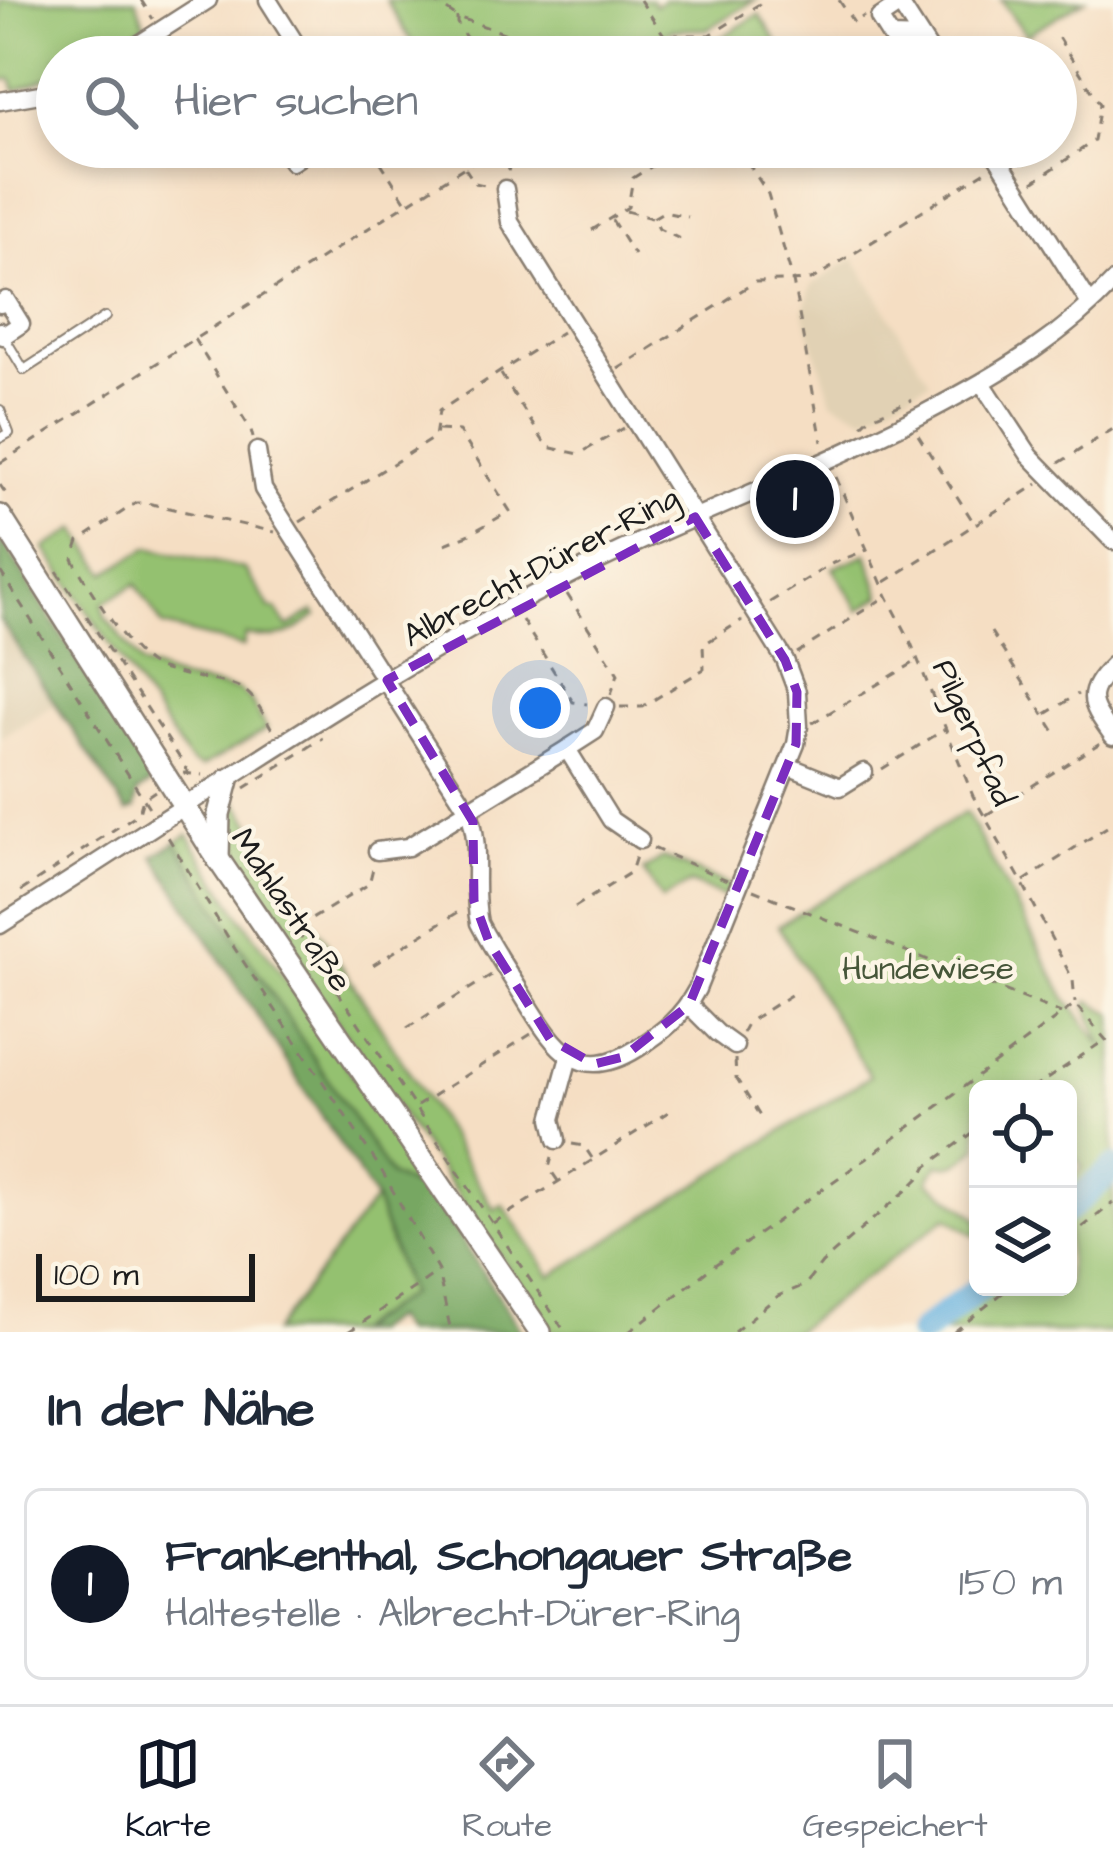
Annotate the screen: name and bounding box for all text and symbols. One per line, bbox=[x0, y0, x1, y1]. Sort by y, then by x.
search box bbox=[36, 36, 1077, 168]
icon: search bbox=[78, 69, 144, 135]
text: Hier suchen bbox=[174, 71, 418, 133]
pin: 1 bbox=[756, 454, 834, 544]
street label: Albrecht-Dürer-Ring bbox=[395, 475, 688, 661]
street label: Pilgerpfad bbox=[919, 652, 1026, 814]
your location bbox=[510, 678, 570, 738]
street label: Mahlastraße bbox=[220, 819, 363, 1001]
park label: Hundewiese bbox=[842, 946, 1014, 992]
map controls bbox=[969, 1080, 1077, 1296]
button: locate bbox=[969, 1080, 1077, 1188]
button: layers bbox=[969, 1188, 1077, 1296]
scale bar bbox=[36, 1248, 255, 1301]
text: 100 m bbox=[54, 1252, 139, 1298]
text: In der Nähe bbox=[48, 1375, 315, 1446]
text: Frankenthal, Schongauer Straße bbox=[165, 1526, 852, 1588]
text: 1 bbox=[88, 1557, 93, 1611]
text: 150 m bbox=[959, 1557, 1062, 1611]
text: Haltestelle · Albrecht-Dürer-Ring bbox=[165, 1588, 740, 1642]
tab: Karte bbox=[125, 1731, 211, 1849]
tab: Route bbox=[462, 1731, 552, 1849]
tab: Gespeichert bbox=[803, 1731, 988, 1849]

